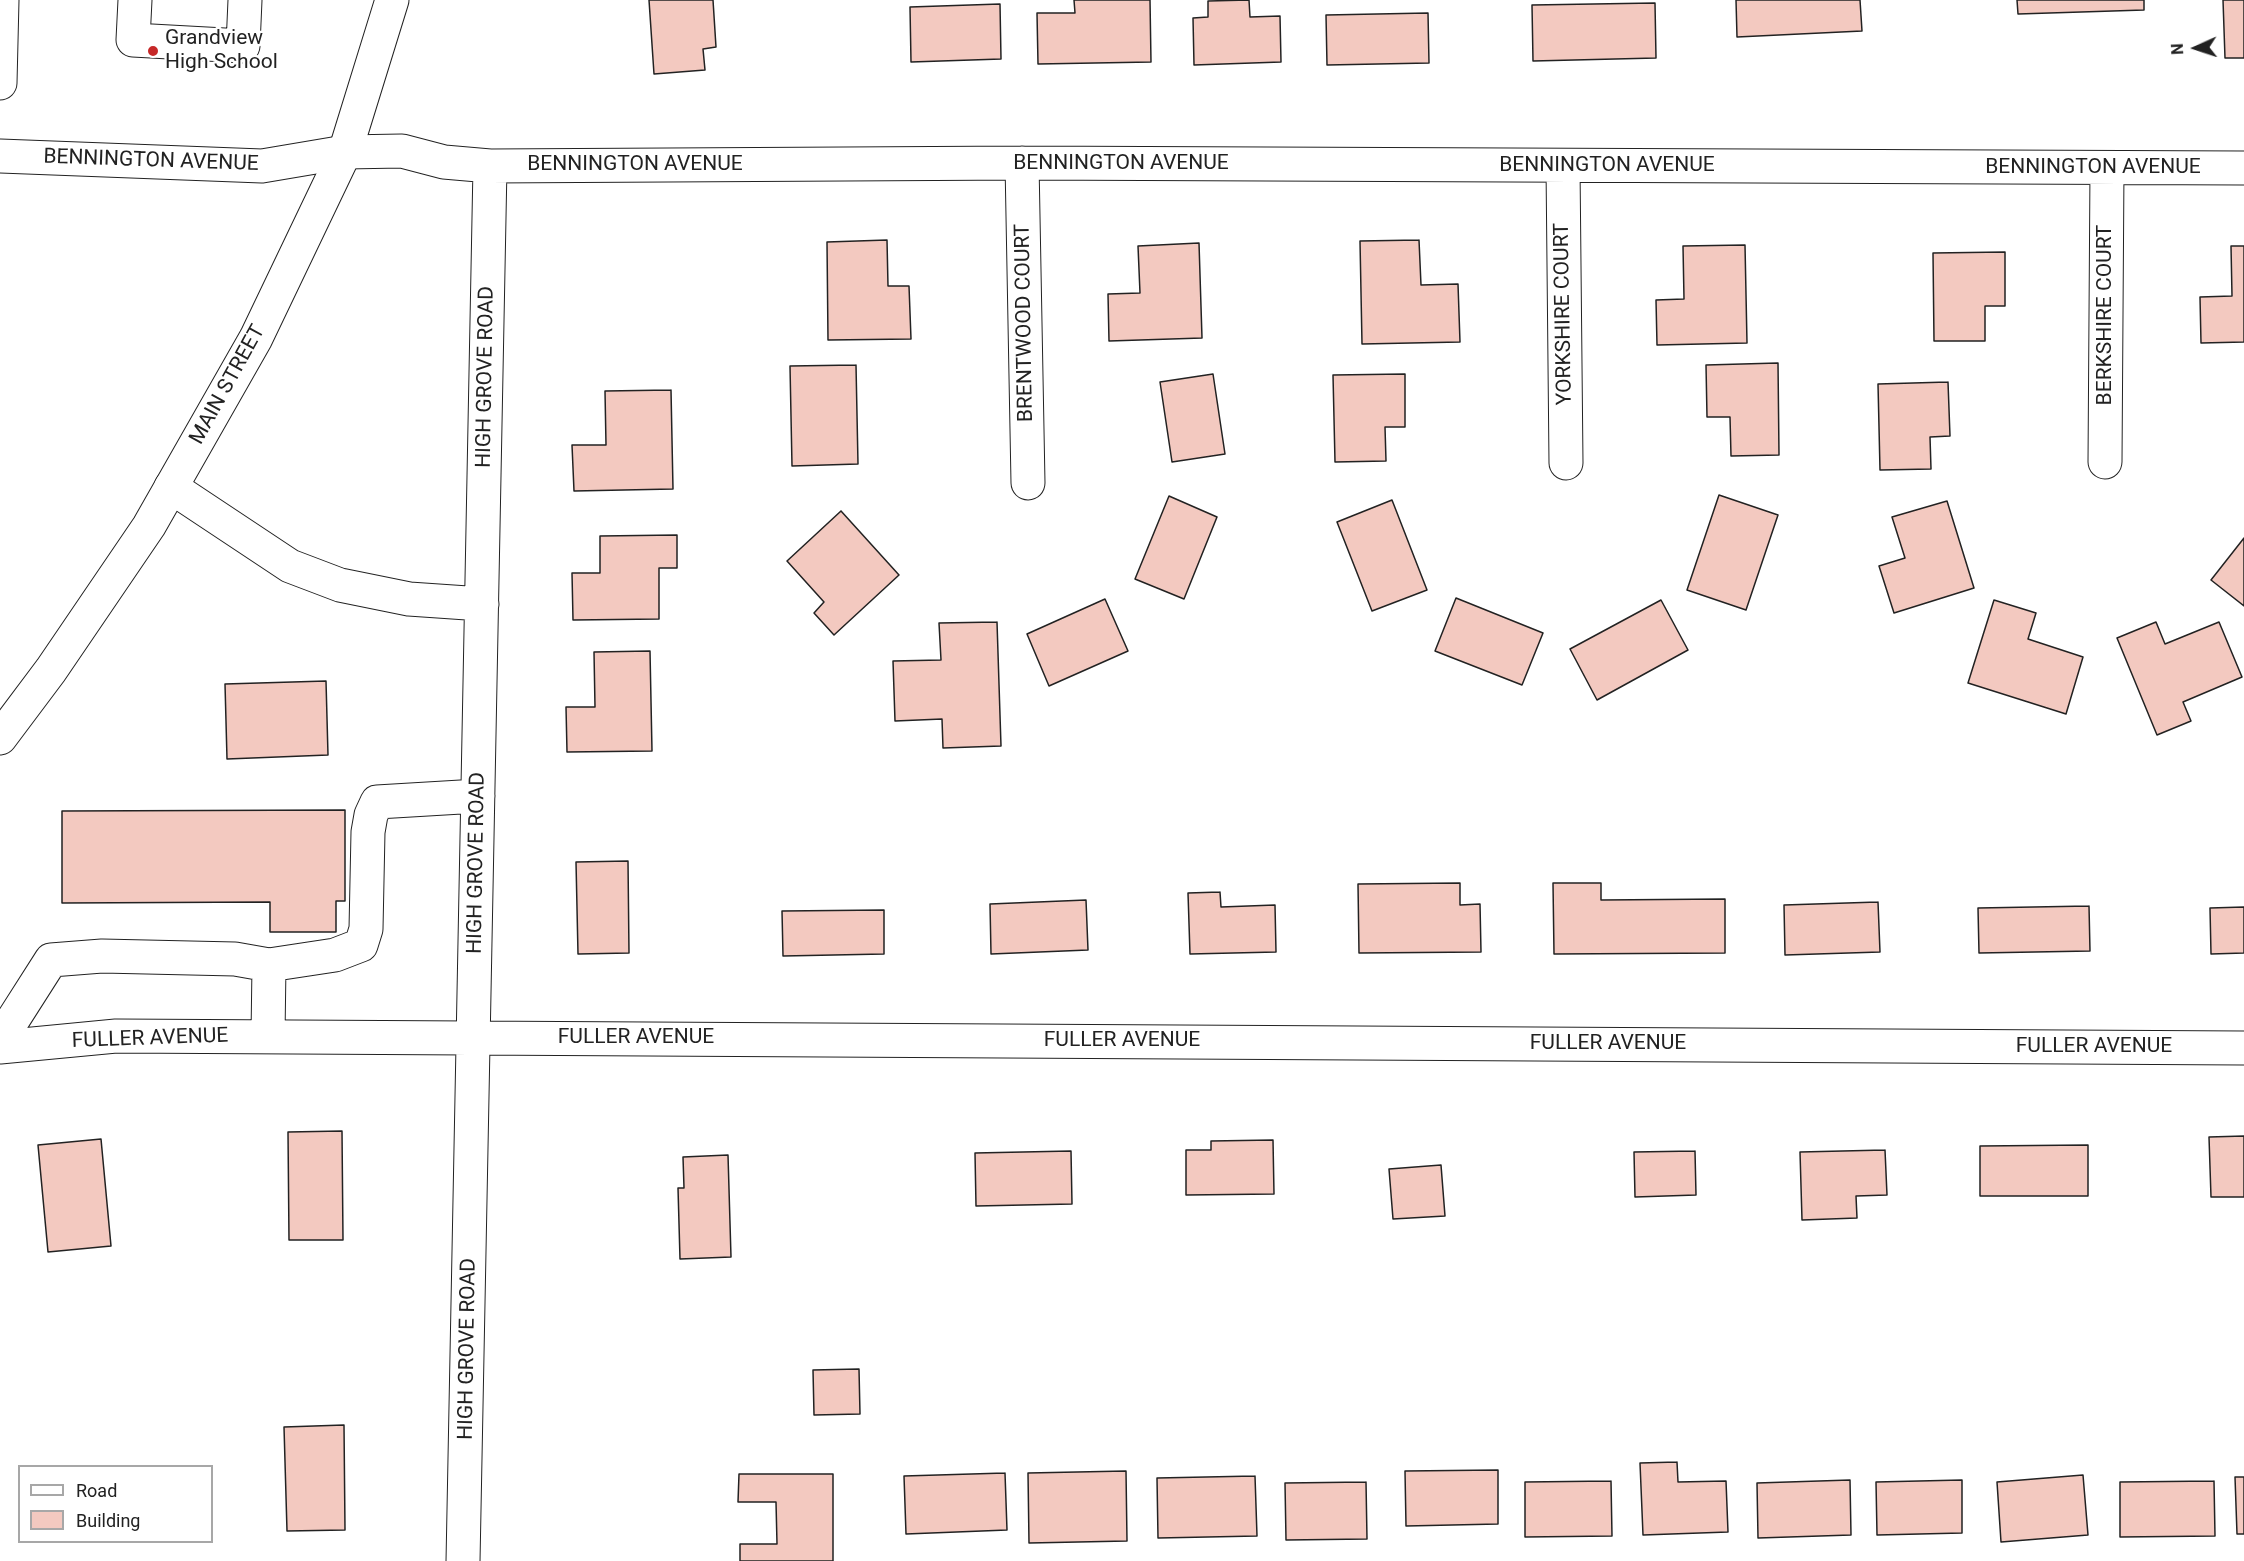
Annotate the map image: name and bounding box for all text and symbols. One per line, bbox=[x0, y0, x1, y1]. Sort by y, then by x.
north arrow bbox=[2166, 18, 2226, 78]
place label: Grandview High School bbox=[165, 26, 278, 76]
text: N bbox=[2168, 43, 2187, 55]
marker: Grandview High School bbox=[146, 44, 160, 58]
street label: BENNINGTON AVENUE bbox=[43, 145, 259, 177]
street label: BENNINGTON AVENUE bbox=[1013, 151, 1229, 177]
street label: BENNINGTON AVENUE bbox=[527, 152, 743, 178]
street label: BENNINGTON AVENUE bbox=[1499, 153, 1715, 179]
street label: BENNINGTON AVENUE bbox=[1985, 155, 2201, 181]
street label: YORKSHIRE COURT bbox=[1550, 223, 1578, 405]
street label: BRENTWOOD COURT bbox=[1011, 224, 1039, 422]
street label: BERKSHIRE COURT bbox=[2093, 225, 2119, 405]
street label: HIGH GROVE ROAD bbox=[472, 286, 500, 468]
street label: MAIN STREET bbox=[185, 321, 271, 449]
street label: HIGH GROVE ROAD bbox=[463, 772, 491, 954]
street label: FULLER AVENUE bbox=[71, 1024, 229, 1054]
street label: FULLER AVENUE bbox=[558, 1025, 714, 1051]
street label: FULLER AVENUE bbox=[1044, 1028, 1200, 1054]
street label: FULLER AVENUE bbox=[1530, 1031, 1686, 1057]
street label: FULLER AVENUE bbox=[2016, 1034, 2172, 1060]
street label: HIGH GROVE ROAD bbox=[454, 1258, 482, 1440]
legend bbox=[18, 1465, 213, 1543]
text: Road bbox=[76, 1480, 117, 1501]
text: Building bbox=[76, 1510, 140, 1531]

